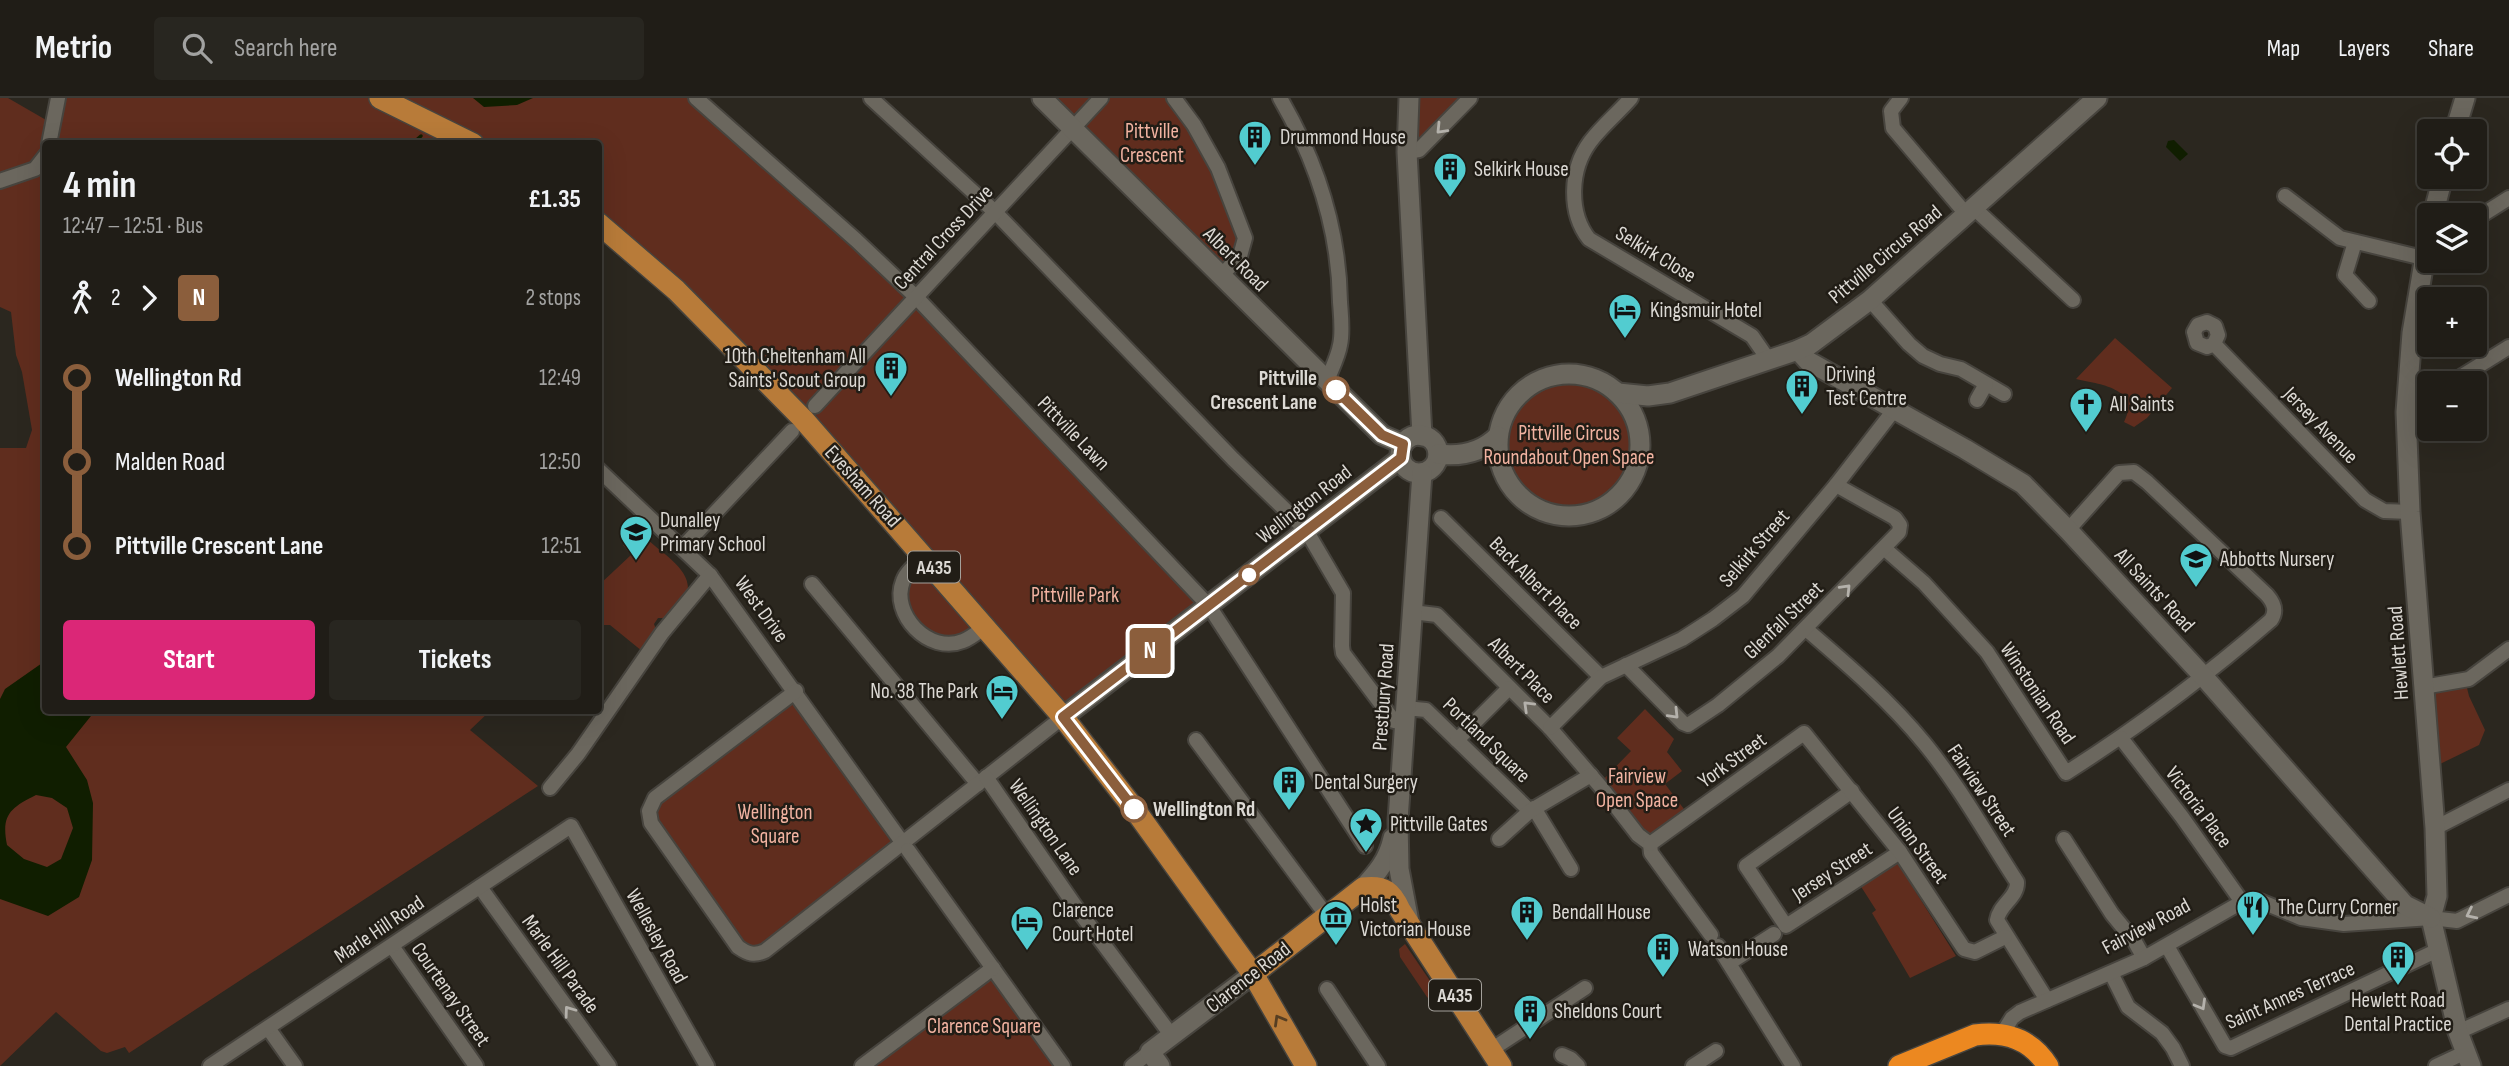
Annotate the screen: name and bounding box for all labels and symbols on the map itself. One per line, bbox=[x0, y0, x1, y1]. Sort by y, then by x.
building icon: Drummond House bbox=[1236, 118, 1274, 167]
park label: Pittville Crescent bbox=[1120, 119, 1184, 168]
one-way arrow bbox=[1436, 121, 1449, 134]
place label: Drummond House bbox=[1280, 125, 1406, 150]
building icon: Selkirk House bbox=[1431, 150, 1469, 199]
place label: Selkirk House bbox=[1474, 157, 1569, 182]
street label: Central Cross Drive bbox=[888, 180, 998, 295]
street label: Pittville Circus Road bbox=[1824, 200, 1947, 309]
street label: Albert Road bbox=[1197, 221, 1273, 297]
street label: Selkirk Close bbox=[1611, 221, 1701, 288]
hotel icon: Kingsmuir Hotel bbox=[1606, 291, 1644, 340]
place label: Kingsmuir Hotel bbox=[1650, 298, 1762, 323]
place label: 10th Cheltenham All Saints' Scout Group bbox=[724, 344, 866, 393]
building icon: 10th Cheltenham All Saints' Scout Group bbox=[872, 349, 910, 398]
place label: Driving Test Centre bbox=[1826, 362, 1907, 411]
place label: Pittville Crescent Lane bbox=[1210, 366, 1317, 415]
building icon: Driving Test Centre bbox=[1783, 367, 1821, 416]
marker: Pittville Crescent Lane bbox=[1323, 377, 1349, 403]
street label: Jersey Avenue bbox=[2277, 381, 2363, 469]
church icon: All Saints bbox=[2067, 385, 2105, 434]
street label: Pittville Lawn bbox=[1032, 391, 1115, 476]
place label: All Saints bbox=[2109, 392, 2174, 417]
park label: Pittville Circus Roundabout Open Space bbox=[1483, 421, 1655, 470]
street label: Evesham Road bbox=[819, 440, 906, 532]
street label: Wellington Road bbox=[1252, 460, 1357, 549]
street label: Selkirk Street bbox=[1714, 504, 1795, 592]
place label: Dunalley Primary School bbox=[660, 508, 766, 557]
school or university icon: Dunalley Primary School bbox=[617, 513, 655, 562]
street label: Back Albert Place bbox=[1484, 532, 1587, 635]
school or university icon: Abbotts Nursery bbox=[2177, 540, 2215, 589]
street label: All Saints' Road bbox=[2109, 542, 2200, 638]
place label: Abbotts Nursery bbox=[2219, 547, 2334, 572]
road number: A435 bbox=[908, 552, 960, 582]
unlabelled marker bbox=[1239, 565, 1259, 585]
street label: West Drive bbox=[729, 571, 794, 647]
street label: Glenfall Street bbox=[1738, 576, 1828, 665]
park label: Pittville Park bbox=[1031, 583, 1119, 608]
one-way arrow bbox=[1837, 584, 1850, 597]
street label: Hewlett Road bbox=[2383, 605, 2414, 701]
line badge: N bbox=[1127, 628, 1173, 674]
street label: Albert Place bbox=[1482, 631, 1560, 709]
street label: Winstonian Road bbox=[1994, 638, 2081, 749]
street label: Prestbury Road bbox=[1367, 643, 1400, 751]
hotel icon: No. 38 The Park bbox=[983, 672, 1021, 721]
place label: No. 38 The Park bbox=[870, 679, 978, 704]
street label: Portland Square bbox=[1438, 692, 1536, 788]
one-way arrow bbox=[1524, 702, 1537, 715]
one-way arrow bbox=[1665, 705, 1678, 718]
street label: York Street bbox=[1693, 727, 1771, 793]
street label: Fairview Street bbox=[1942, 740, 2021, 841]
street label: Victoria Place bbox=[2160, 762, 2237, 853]
building icon: Dental Surgery bbox=[1270, 763, 1308, 812]
park label: Fairview Open Space bbox=[1596, 764, 1678, 813]
place label: Dental Surgery bbox=[1314, 770, 1418, 795]
street label: Wellington Lane bbox=[1003, 774, 1088, 880]
marker: Wellington Rd bbox=[1121, 796, 1147, 822]
place label: Wellington Rd bbox=[1153, 797, 1255, 822]
park label: Wellington Square bbox=[737, 800, 813, 849]
street label: Union Street bbox=[1881, 802, 1954, 889]
place icon: Pittville Gates bbox=[1347, 805, 1385, 854]
place label: Pittville Gates bbox=[1390, 812, 1488, 837]
street label: Jersey Street bbox=[1787, 836, 1877, 907]
street label: Wellesley Road bbox=[620, 885, 693, 988]
restaurant icon: The Curry Corner bbox=[2234, 888, 2272, 937]
street label: Marle Hill Road bbox=[330, 890, 429, 969]
place label: Holst Victorian House bbox=[1360, 893, 1471, 942]
building icon: Bendall House bbox=[1508, 893, 1546, 942]
street label: Fairview Road bbox=[2098, 893, 2195, 960]
place label: The Curry Corner bbox=[2278, 895, 2398, 920]
place label: Clarence Court Hotel bbox=[1052, 898, 1133, 947]
museum icon: Holst Victorian House bbox=[1317, 898, 1355, 947]
place label: Bendall House bbox=[1552, 900, 1651, 925]
hotel icon: Clarence Court Hotel bbox=[1008, 903, 1046, 952]
one-way arrow bbox=[2466, 905, 2478, 919]
street label: Marle Hill Parade bbox=[516, 910, 605, 1018]
building icon: Watson House bbox=[1644, 930, 1682, 979]
street label: Clarence Road bbox=[1201, 937, 1296, 1018]
place label: Watson House bbox=[1688, 937, 1788, 962]
street label: Courtenay Street bbox=[406, 938, 496, 1051]
building icon: Hewlett Road Dental Practice bbox=[2379, 938, 2417, 987]
street label: Saint Annes Terrace bbox=[2222, 956, 2359, 1035]
road number: A435 bbox=[1429, 980, 1481, 1010]
place label: Hewlett Road Dental Practice bbox=[2344, 988, 2452, 1037]
building icon: Sheldons Court bbox=[1511, 992, 1549, 1041]
one-way arrow bbox=[2193, 998, 2206, 1011]
place label: Sheldons Court bbox=[1554, 999, 1662, 1024]
one-way arrow bbox=[565, 1006, 577, 1019]
park label: Clarence Square bbox=[927, 1014, 1041, 1039]
one-way arrow bbox=[1275, 1015, 1288, 1028]

